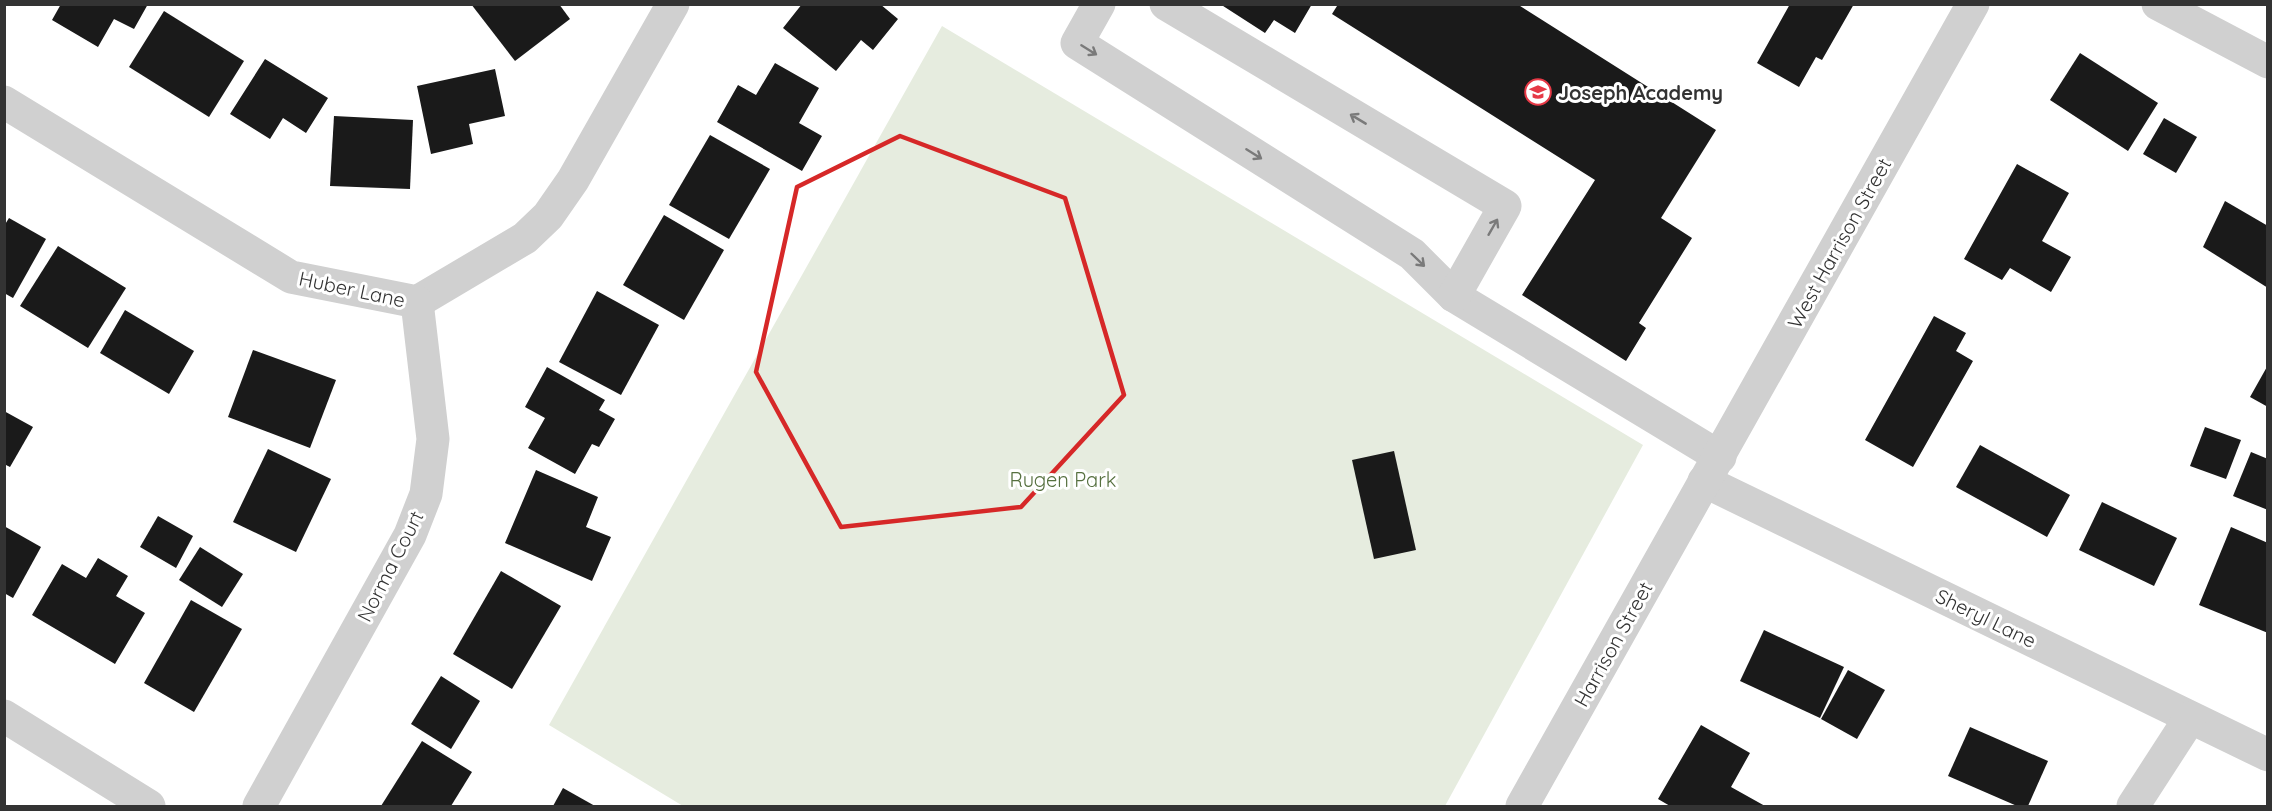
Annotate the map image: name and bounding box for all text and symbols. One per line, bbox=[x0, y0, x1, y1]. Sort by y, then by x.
one-way arrow bbox=[1080, 45, 1097, 57]
school or university icon: Joseph Academy bbox=[1523, 77, 1553, 107]
place label: Joseph Academy bbox=[1558, 80, 1723, 105]
one-way arrow bbox=[1350, 112, 1367, 124]
one-way arrow bbox=[1245, 149, 1262, 161]
street label: West Harrison Street bbox=[1782, 153, 1896, 333]
one-way arrow bbox=[1487, 219, 1499, 236]
one-way arrow bbox=[1410, 252, 1425, 267]
street label: Huber Lane bbox=[297, 266, 407, 312]
park label: Rugen Park bbox=[1009, 467, 1117, 492]
street label: Norma Court bbox=[351, 506, 429, 626]
street label: Harrison Street bbox=[1568, 577, 1658, 711]
street label: Sheryl Lane bbox=[1932, 583, 2040, 653]

